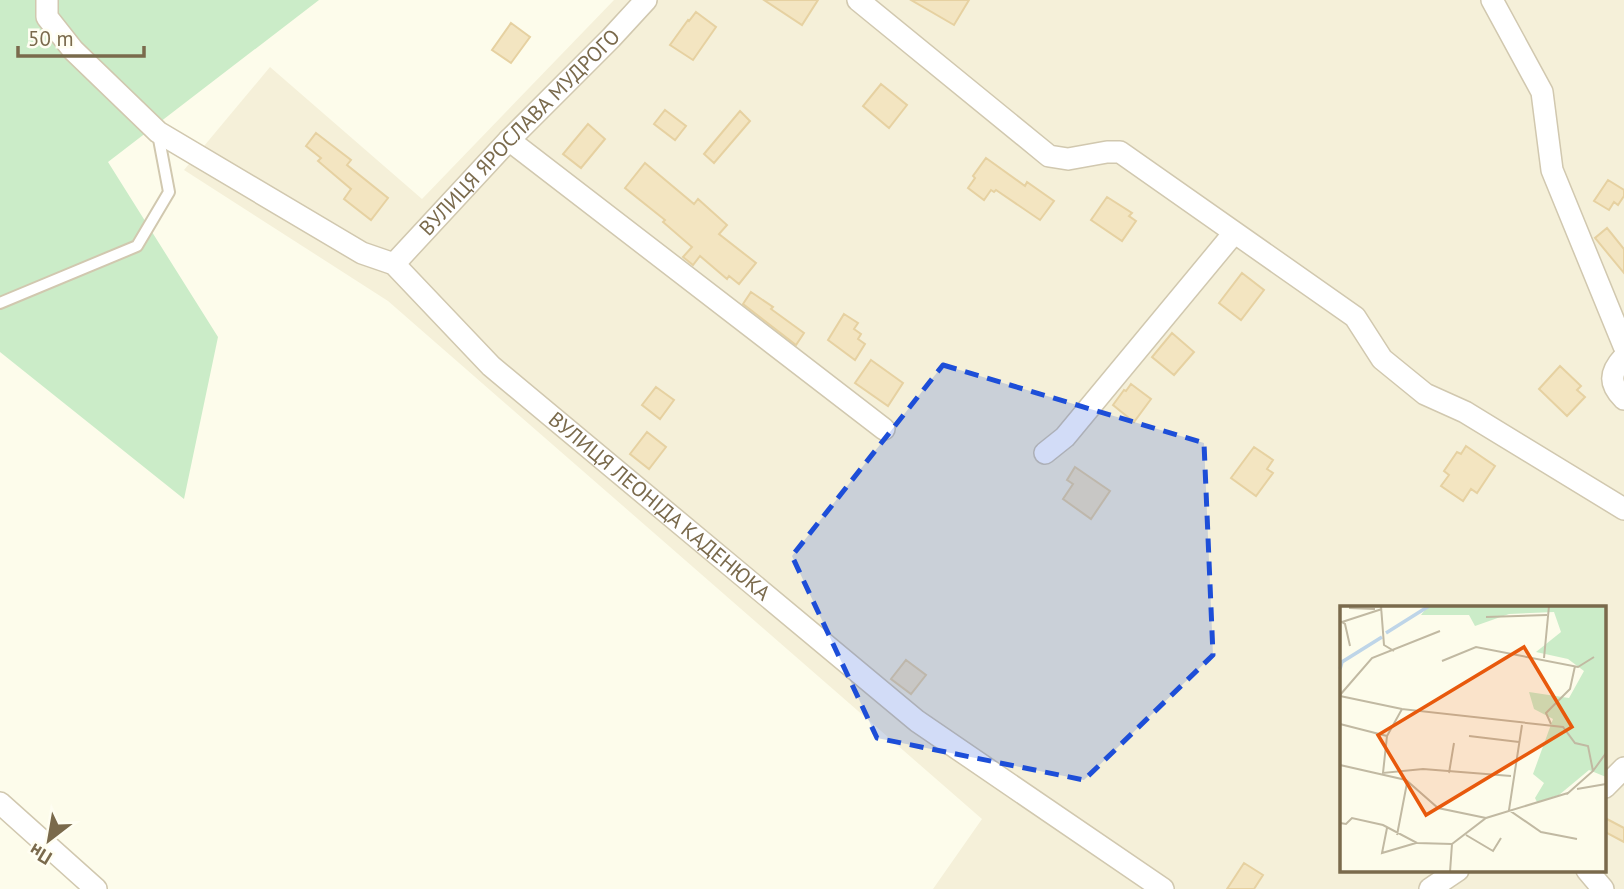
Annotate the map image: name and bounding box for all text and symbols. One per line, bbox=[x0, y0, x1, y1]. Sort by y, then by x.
scale bar bbox=[18, 14, 144, 58]
street label: ВУЛИЦЯ ЯРОСЛАВА МУДРОГО bbox=[413, 23, 626, 241]
text: 50 m bbox=[28, 25, 74, 52]
street label: ВУЛИЦЯ ЛЕОНІДА КАДЕНЮКА bbox=[543, 406, 777, 607]
inset map bbox=[1340, 606, 1606, 872]
north arrow bbox=[14, 805, 84, 875]
text: Пн bbox=[24, 839, 56, 871]

